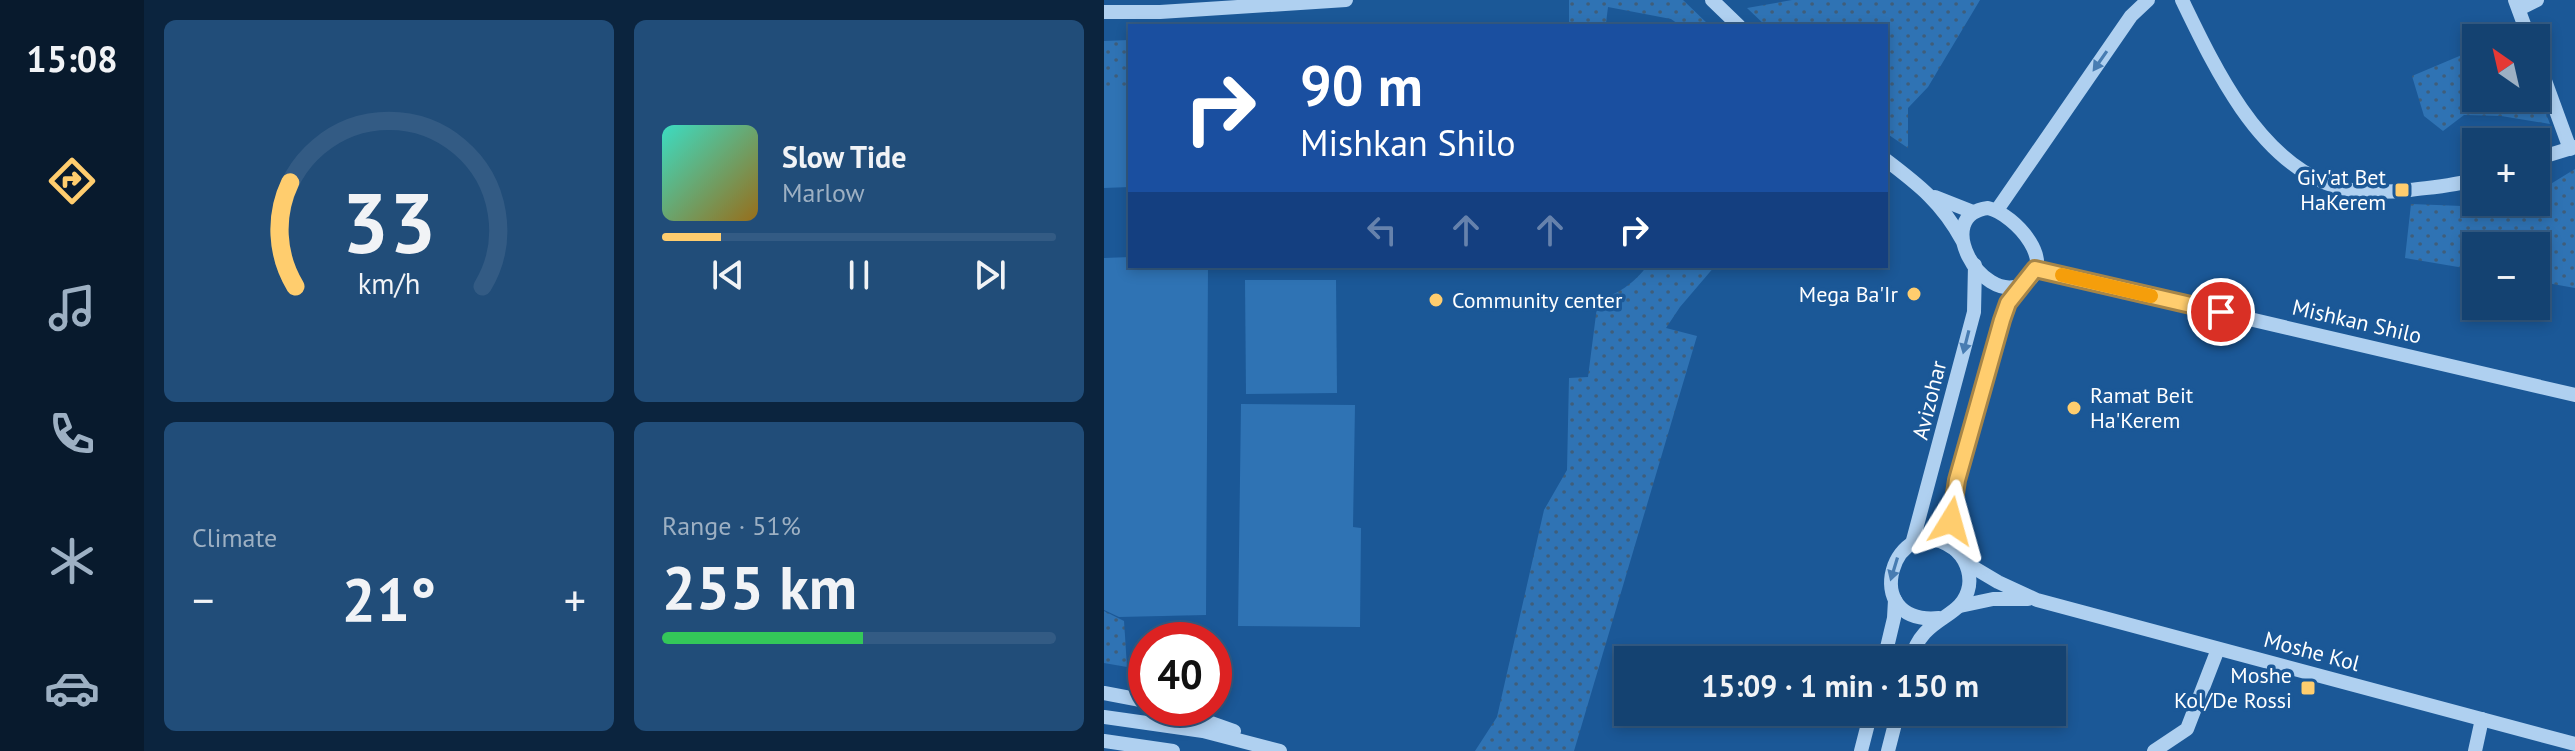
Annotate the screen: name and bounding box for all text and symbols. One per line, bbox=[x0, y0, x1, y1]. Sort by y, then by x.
north arrow bbox=[2462, 24, 2550, 112]
map controls bbox=[2462, 24, 2550, 320]
text: 15:08 bbox=[26, 35, 118, 82]
text: 90 m bbox=[1300, 49, 1423, 121]
one-way arrow bbox=[2093, 51, 2108, 72]
icon: right bbox=[1168, 56, 1272, 160]
text: Mishkan Shilo bbox=[1300, 119, 1516, 166]
button: + bbox=[2462, 128, 2550, 216]
text: Slow Tide bbox=[782, 137, 907, 176]
icon: directions bbox=[44, 153, 100, 209]
place label: Giv'at Bet HaKerem bbox=[2297, 163, 2387, 216]
text: 33 bbox=[342, 168, 436, 276]
text: Marlow bbox=[782, 176, 865, 209]
marker: Giv'at Bet HaKerem bbox=[2393, 181, 2411, 199]
icon: left bbox=[1360, 208, 1404, 252]
icon: ahead bbox=[1444, 208, 1488, 252]
icon: ahead bbox=[1528, 208, 1572, 252]
icon: right bbox=[1612, 208, 1656, 252]
button: − bbox=[2462, 232, 2550, 320]
icon: previous bbox=[706, 253, 750, 297]
icon: pause bbox=[837, 253, 881, 297]
icon: next bbox=[968, 253, 1012, 297]
text: km/h bbox=[358, 265, 420, 302]
pin bbox=[2187, 278, 2255, 346]
icon: music bbox=[44, 280, 100, 336]
place label: Mega Ba'Ir bbox=[1799, 280, 1899, 308]
marker: Mega Ba'Ir bbox=[1905, 285, 1923, 303]
place label: Community center bbox=[1452, 286, 1623, 314]
icon: arrive bbox=[2199, 290, 2243, 334]
marker: Community center bbox=[1427, 291, 1445, 309]
street label: Mishkan Shilo bbox=[2290, 293, 2424, 349]
one-way arrow bbox=[1960, 330, 1972, 355]
street label: Avizohar bbox=[1906, 357, 1952, 442]
place label: Ramat Beit Ha'Kerem bbox=[2090, 381, 2194, 434]
marker: Ramat Beit Ha'Kerem bbox=[2065, 399, 2083, 417]
icon: phone bbox=[44, 406, 100, 462]
position arrow bbox=[1909, 479, 1993, 563]
text: Range · 51% bbox=[662, 509, 801, 542]
text: Climate bbox=[192, 521, 277, 554]
icon: climate bbox=[44, 533, 100, 589]
text: 255 km bbox=[662, 548, 857, 626]
one-way arrow bbox=[1887, 557, 1900, 581]
text: 21° bbox=[342, 560, 436, 638]
text: − bbox=[192, 571, 214, 628]
text: + bbox=[564, 571, 586, 628]
speed limit sign: 40 bbox=[1128, 622, 1232, 726]
street label: Moshe Kol bbox=[2261, 625, 2364, 677]
icon: car bbox=[44, 660, 100, 716]
place label: Moshe Kol/De Rossi bbox=[2174, 661, 2292, 714]
text: 15:09 · 1 min · 150 m bbox=[1701, 666, 1979, 705]
marker: Moshe Kol/De Rossi bbox=[2299, 679, 2317, 697]

